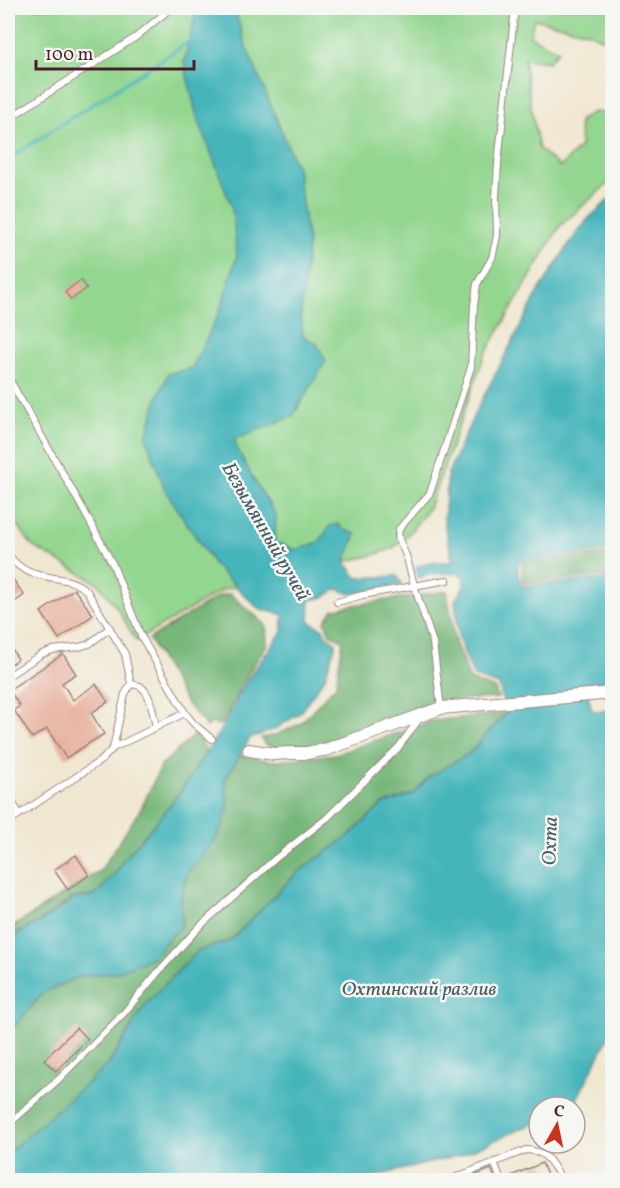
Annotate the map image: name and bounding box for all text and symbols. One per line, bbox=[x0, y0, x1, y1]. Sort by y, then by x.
scale bar bbox=[36, 33, 194, 71]
text: 100 m bbox=[45, 43, 94, 68]
water label: Безымянный ручей bbox=[214, 457, 316, 607]
water label: Охта bbox=[536, 816, 566, 866]
water label: Охтинский разлив bbox=[341, 976, 497, 1004]
north arrow bbox=[527, 1095, 587, 1155]
text: С bbox=[552, 1100, 566, 1124]

